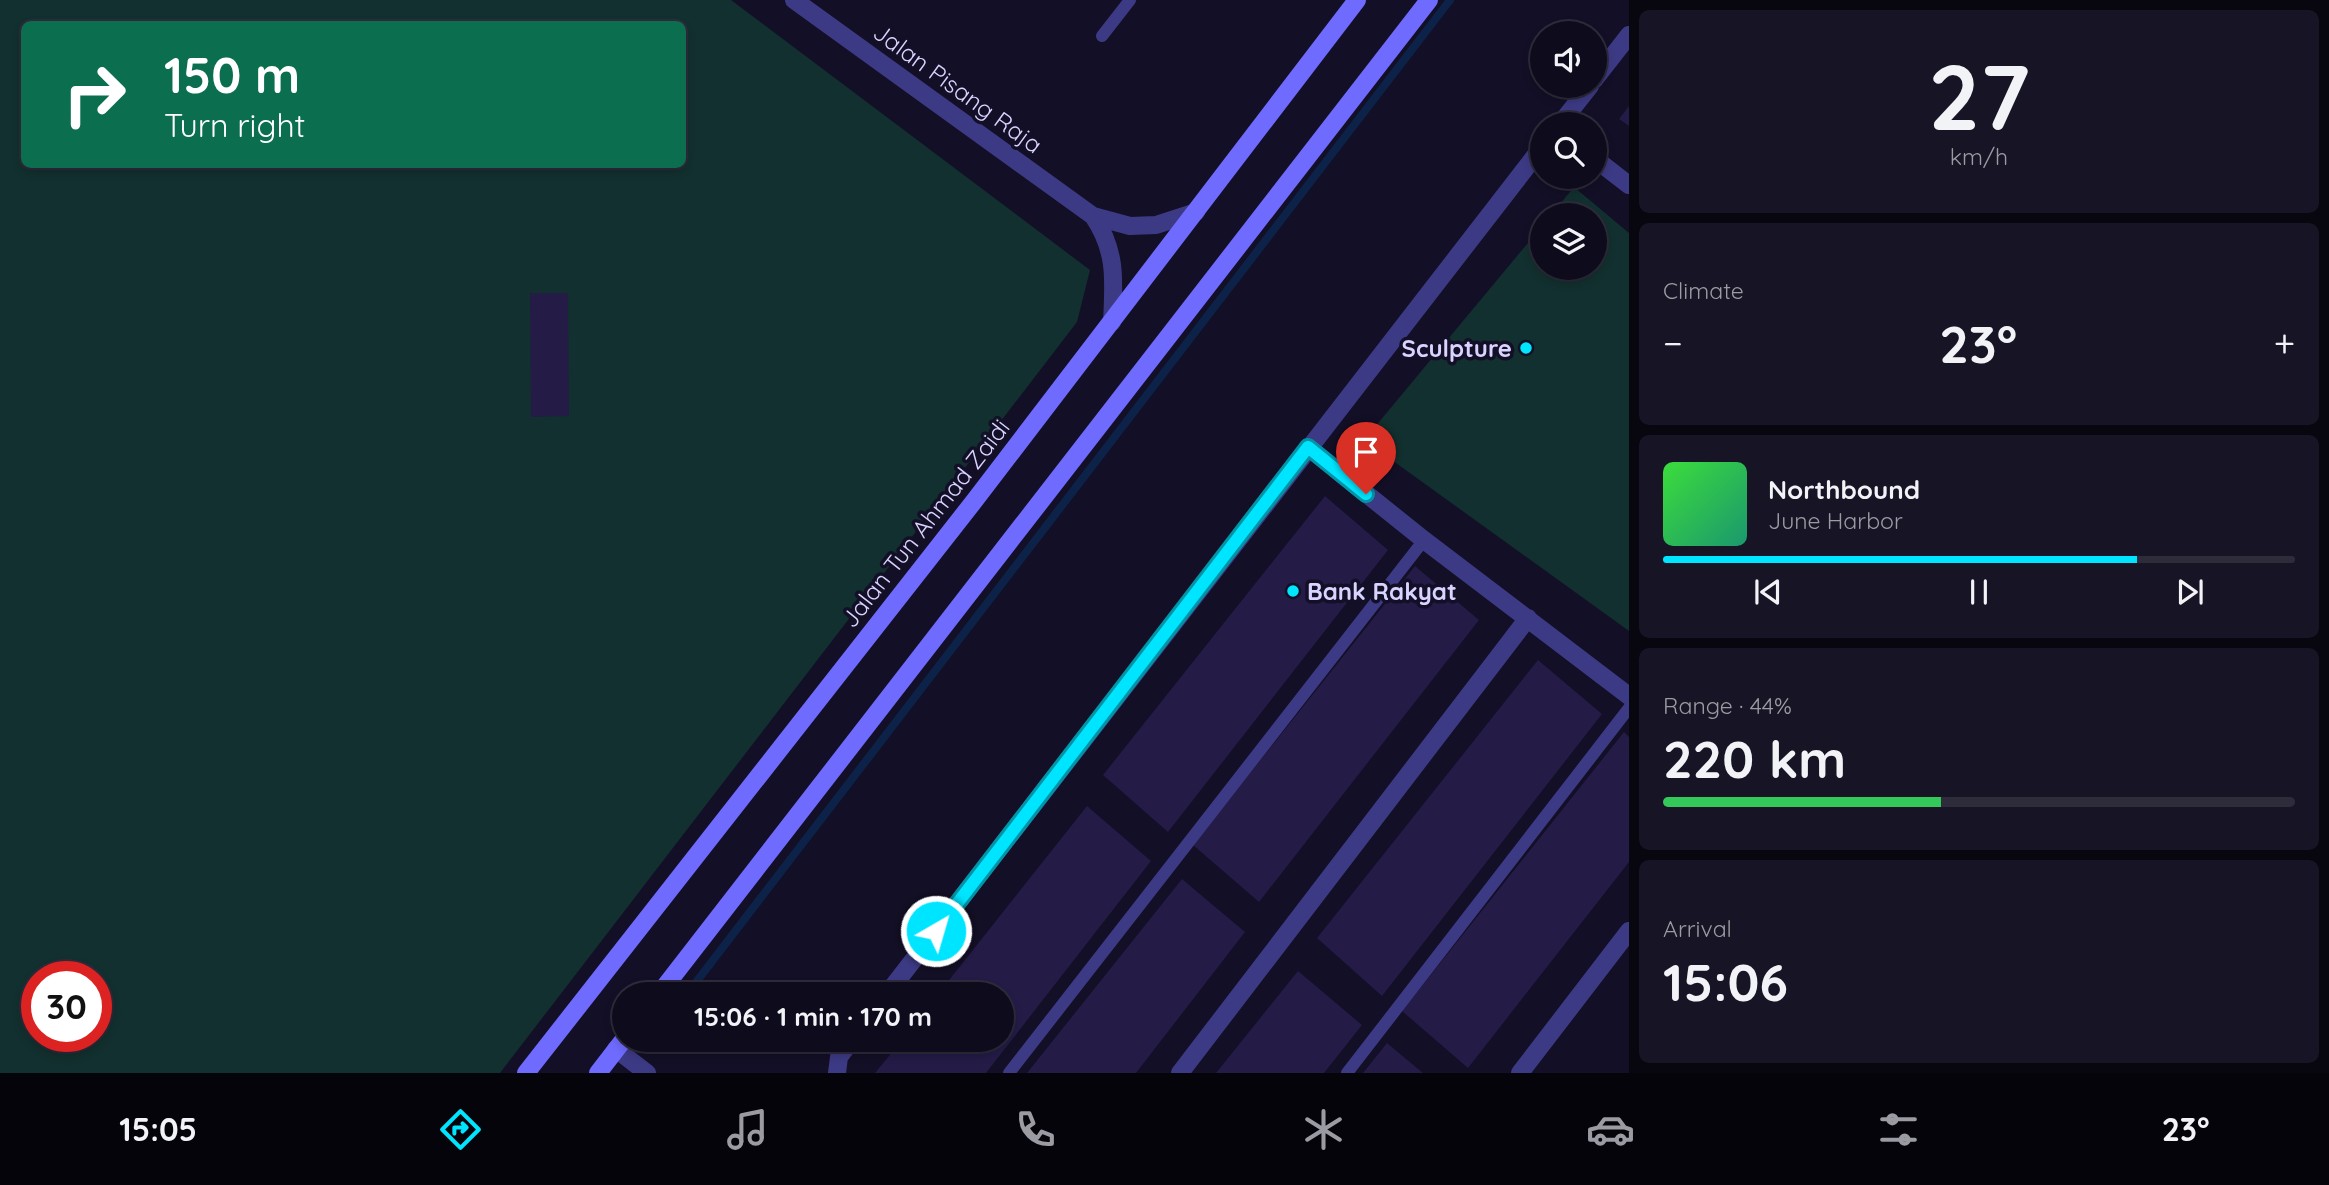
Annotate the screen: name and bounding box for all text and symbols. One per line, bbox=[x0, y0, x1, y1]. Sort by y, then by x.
street label: Jalan Pisang Raja bbox=[868, 17, 1048, 159]
map controls bbox=[1530, 21, 1607, 280]
button: sound bbox=[1530, 21, 1607, 98]
text: 27 bbox=[1928, 39, 2030, 153]
text: 150 m bbox=[164, 44, 300, 105]
icon: right bbox=[49, 49, 140, 140]
text: Turn right bbox=[164, 105, 305, 145]
button: search bbox=[1530, 112, 1607, 189]
text: km/h bbox=[1950, 142, 2008, 171]
button: layers bbox=[1530, 203, 1607, 280]
text: Climate bbox=[1663, 276, 1744, 305]
text: 23° bbox=[1939, 311, 2017, 376]
text: − bbox=[1663, 319, 1683, 367]
text: + bbox=[2274, 319, 2295, 367]
place label: Sculpture bbox=[1402, 333, 1512, 363]
marker: Sculpture bbox=[1518, 340, 1534, 356]
street label: Jalan Tun Ahmad Zaidi bbox=[834, 413, 1016, 633]
pin bbox=[1336, 422, 1396, 494]
icon: arrive bbox=[1347, 433, 1385, 471]
text: Northbound bbox=[1768, 473, 1920, 506]
text: June Harbor bbox=[1768, 506, 1903, 535]
icon: previous bbox=[1749, 573, 1787, 611]
icon: pause bbox=[1960, 573, 1998, 611]
icon: next bbox=[2171, 573, 2209, 611]
place label: Bank Rakyat bbox=[1307, 576, 1457, 606]
marker: Bank Rakyat bbox=[1285, 583, 1301, 599]
text: Range · 44% bbox=[1663, 691, 1792, 720]
text: 220 km bbox=[1663, 726, 1846, 791]
position arrow bbox=[899, 894, 973, 968]
text: Arrival bbox=[1663, 914, 1732, 943]
text: 15:06 bbox=[1663, 949, 1788, 1014]
speed limit sign: 30 bbox=[21, 961, 112, 1052]
text: 15:06 · 1 min · 170 m bbox=[694, 1000, 932, 1033]
icon: directions bbox=[436, 1105, 485, 1154]
icon: music bbox=[723, 1105, 772, 1154]
icon: phone bbox=[1011, 1105, 1060, 1154]
icon: climate bbox=[1299, 1105, 1348, 1154]
icon: car bbox=[1586, 1105, 1635, 1154]
icon: filters bbox=[1874, 1105, 1923, 1154]
text: 15:05 bbox=[119, 1109, 197, 1149]
text: 23° bbox=[2162, 1109, 2210, 1149]

